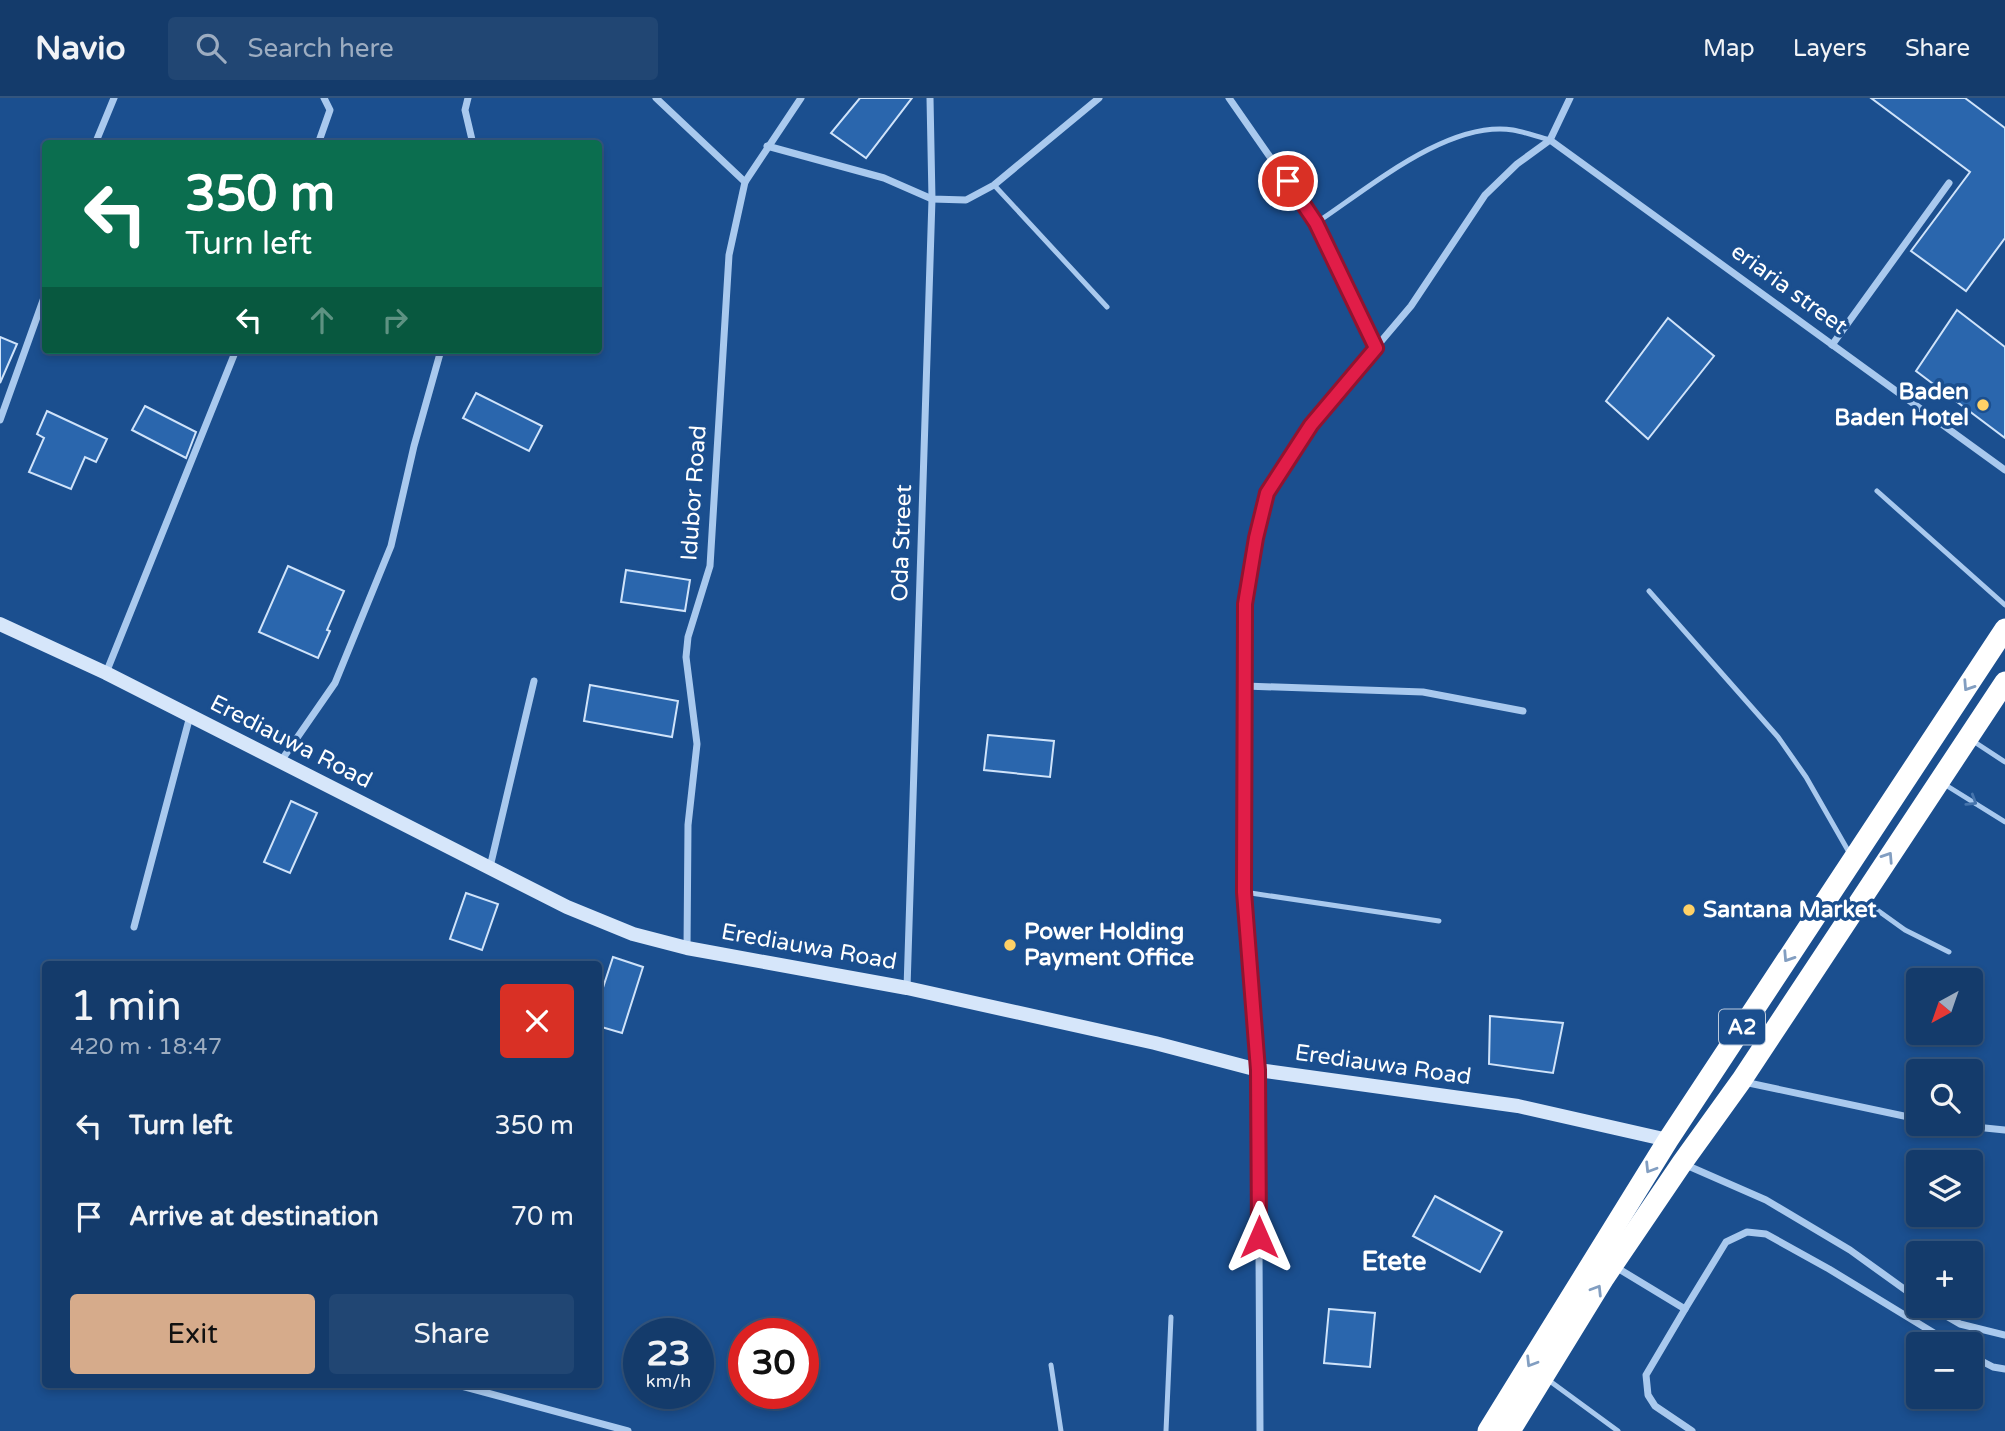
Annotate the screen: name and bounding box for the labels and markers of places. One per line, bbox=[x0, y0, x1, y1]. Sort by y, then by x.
pin bbox=[1258, 151, 1318, 211]
place label: Baden Baden Hotel bbox=[1834, 378, 1969, 432]
marker: Baden Baden Hotel bbox=[1975, 397, 1991, 413]
place label: Santana Market bbox=[1703, 896, 1877, 924]
marker: Santana Market bbox=[1681, 902, 1697, 918]
place label: Power Holding Payment Office bbox=[1024, 918, 1194, 972]
marker: Power Holding Payment Office bbox=[1002, 937, 1018, 953]

